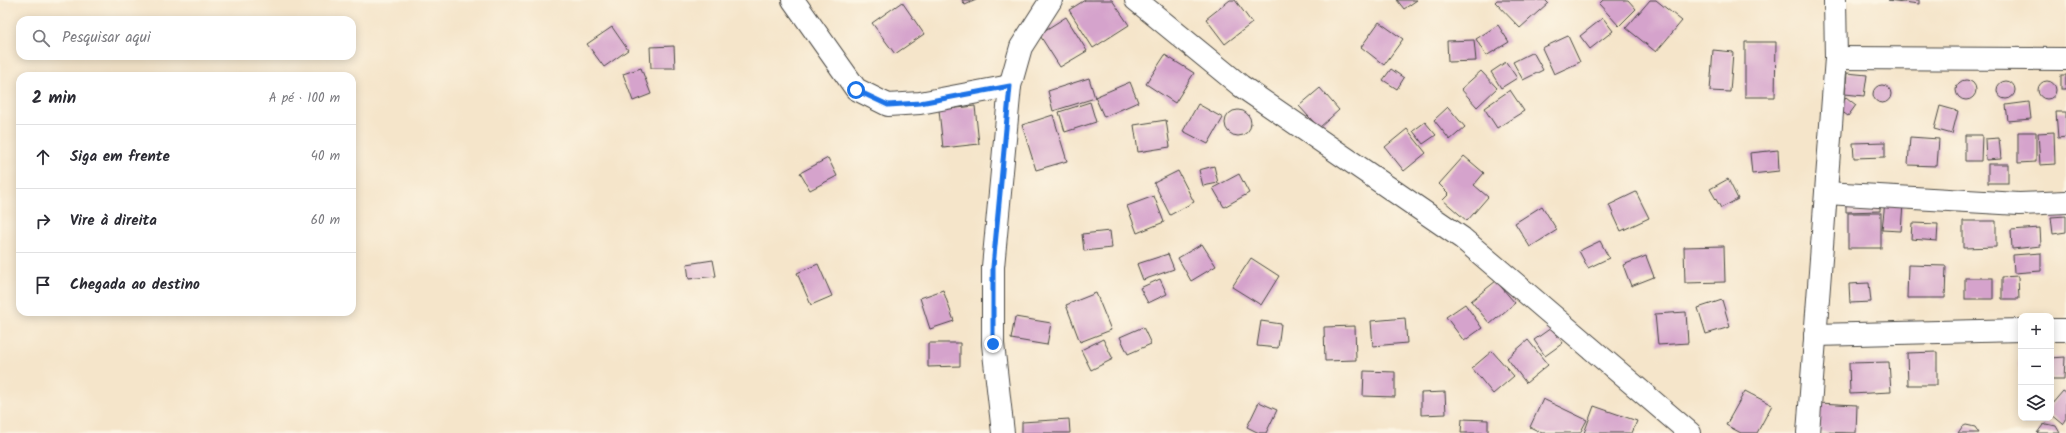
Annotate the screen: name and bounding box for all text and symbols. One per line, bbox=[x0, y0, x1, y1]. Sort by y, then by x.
search box bbox=[16, 16, 356, 60]
text: Pesquisar aqui bbox=[62, 26, 151, 50]
icon: search bbox=[30, 27, 52, 49]
route start bbox=[847, 81, 865, 99]
text: 2 min bbox=[32, 85, 76, 112]
text: A pé · 100 m bbox=[269, 88, 340, 109]
text: Siga em frente bbox=[70, 145, 170, 169]
icon: ahead bbox=[32, 146, 54, 168]
text: 40 m bbox=[311, 146, 340, 167]
text: Vire à direita bbox=[70, 209, 157, 233]
icon: right bbox=[32, 210, 54, 232]
text: 60 m bbox=[311, 210, 340, 231]
text: Chegada ao destino bbox=[70, 273, 200, 297]
icon: arrive bbox=[32, 274, 54, 296]
map controls bbox=[2018, 313, 2054, 421]
button: + bbox=[2018, 313, 2054, 349]
route end bbox=[984, 335, 1002, 353]
button: − bbox=[2018, 349, 2054, 385]
button: layers bbox=[2018, 385, 2054, 421]

